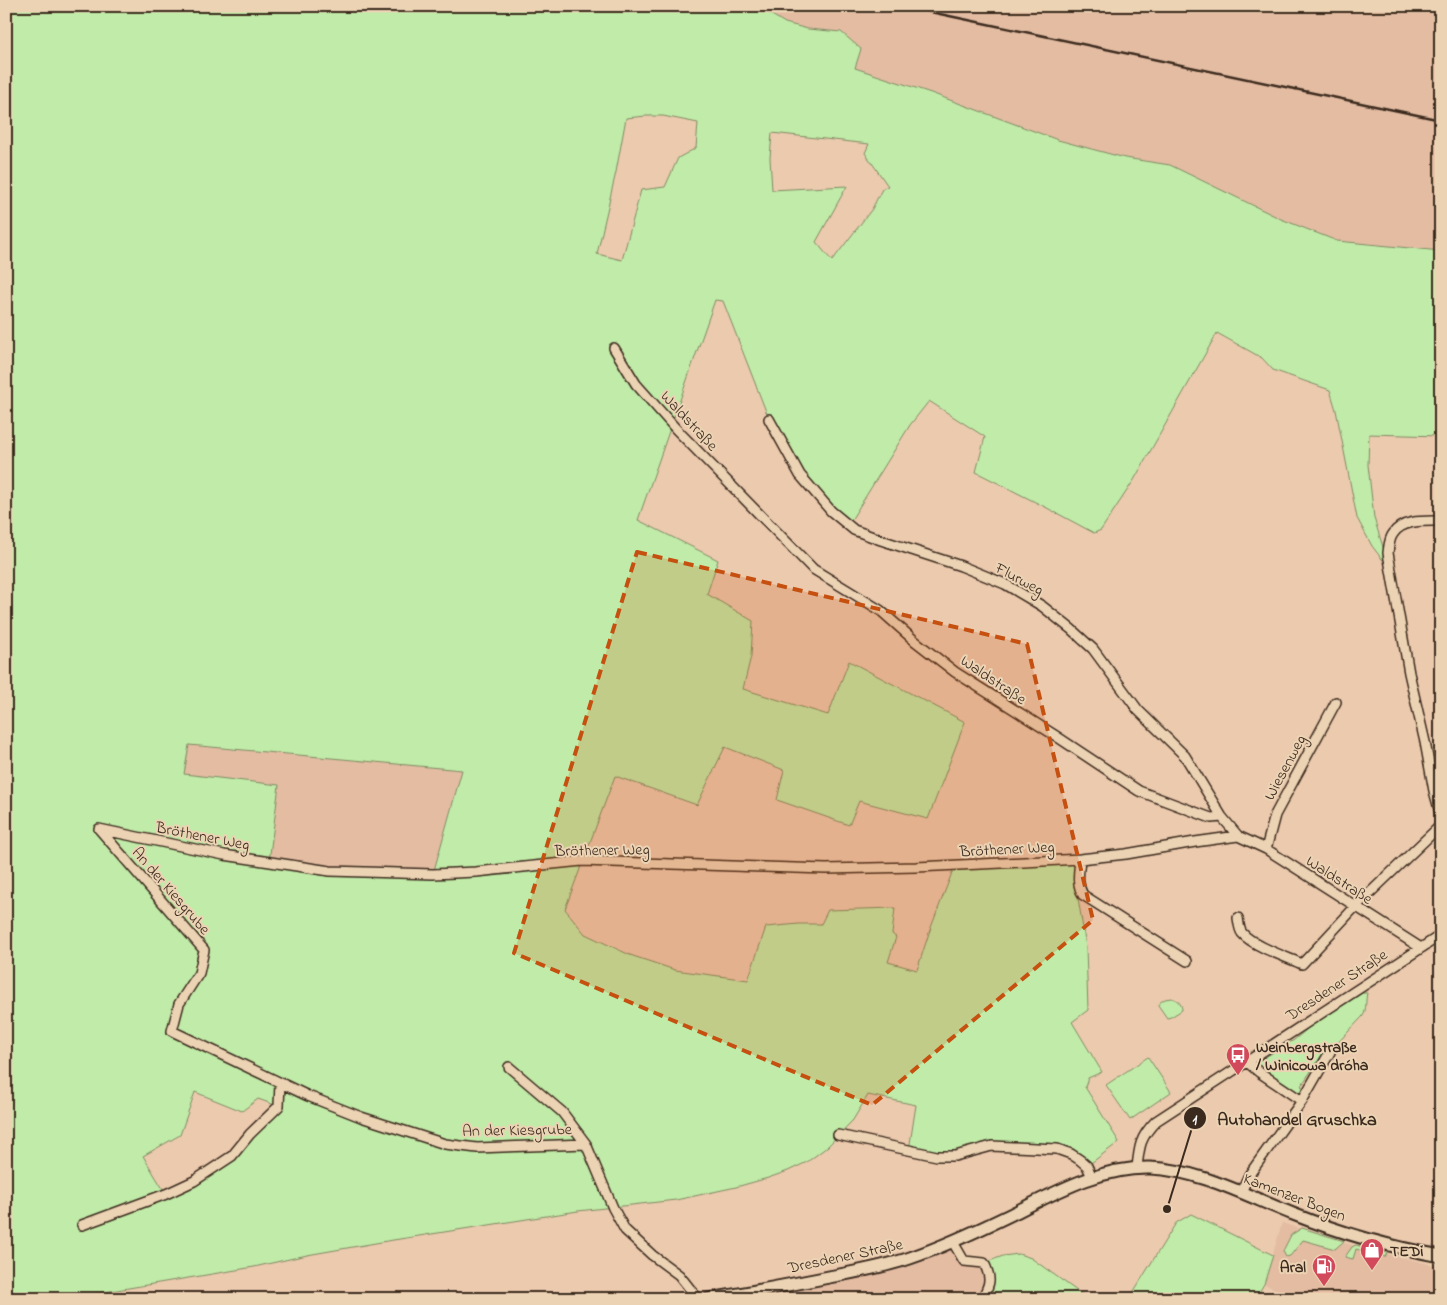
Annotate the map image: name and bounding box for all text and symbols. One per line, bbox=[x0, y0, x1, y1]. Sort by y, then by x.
street label: Waldstraße bbox=[654, 386, 724, 458]
street label: Flurweg bbox=[990, 556, 1048, 603]
street label: Waldstraße bbox=[955, 650, 1032, 712]
street label: Wiesenweg bbox=[1258, 731, 1313, 805]
street label: Bröthener Weg bbox=[153, 816, 252, 858]
street label: Bröthener Weg bbox=[958, 836, 1055, 865]
street label: Bröthener Weg bbox=[553, 838, 650, 864]
street label: An der Kiesgrube bbox=[125, 842, 216, 941]
street label: Waldstraße bbox=[1301, 850, 1378, 912]
street label: Dresdener Straße bbox=[1281, 943, 1393, 1028]
place label: Weinbergstraße / Winicowa dróha bbox=[1255, 1036, 1369, 1078]
bus stop icon: Weinbergstraße / Winicowa dróha bbox=[1225, 1042, 1251, 1076]
callout: Autohandel Gruschka bbox=[1182, 1102, 1387, 1135]
text: Autohandel Gruschka bbox=[1217, 1108, 1377, 1134]
text: 1 bbox=[1193, 1109, 1198, 1131]
street label: An der Kiesgrube bbox=[462, 1118, 573, 1144]
street label: Kamenzer Bogen bbox=[1240, 1167, 1349, 1228]
street label: Dresdener Straße bbox=[785, 1233, 906, 1281]
shop icon: TEDi bbox=[1359, 1237, 1385, 1271]
place label: TEDi bbox=[1390, 1240, 1424, 1264]
fuel station icon: Aral bbox=[1311, 1253, 1337, 1287]
place label: Aral bbox=[1280, 1256, 1306, 1280]

